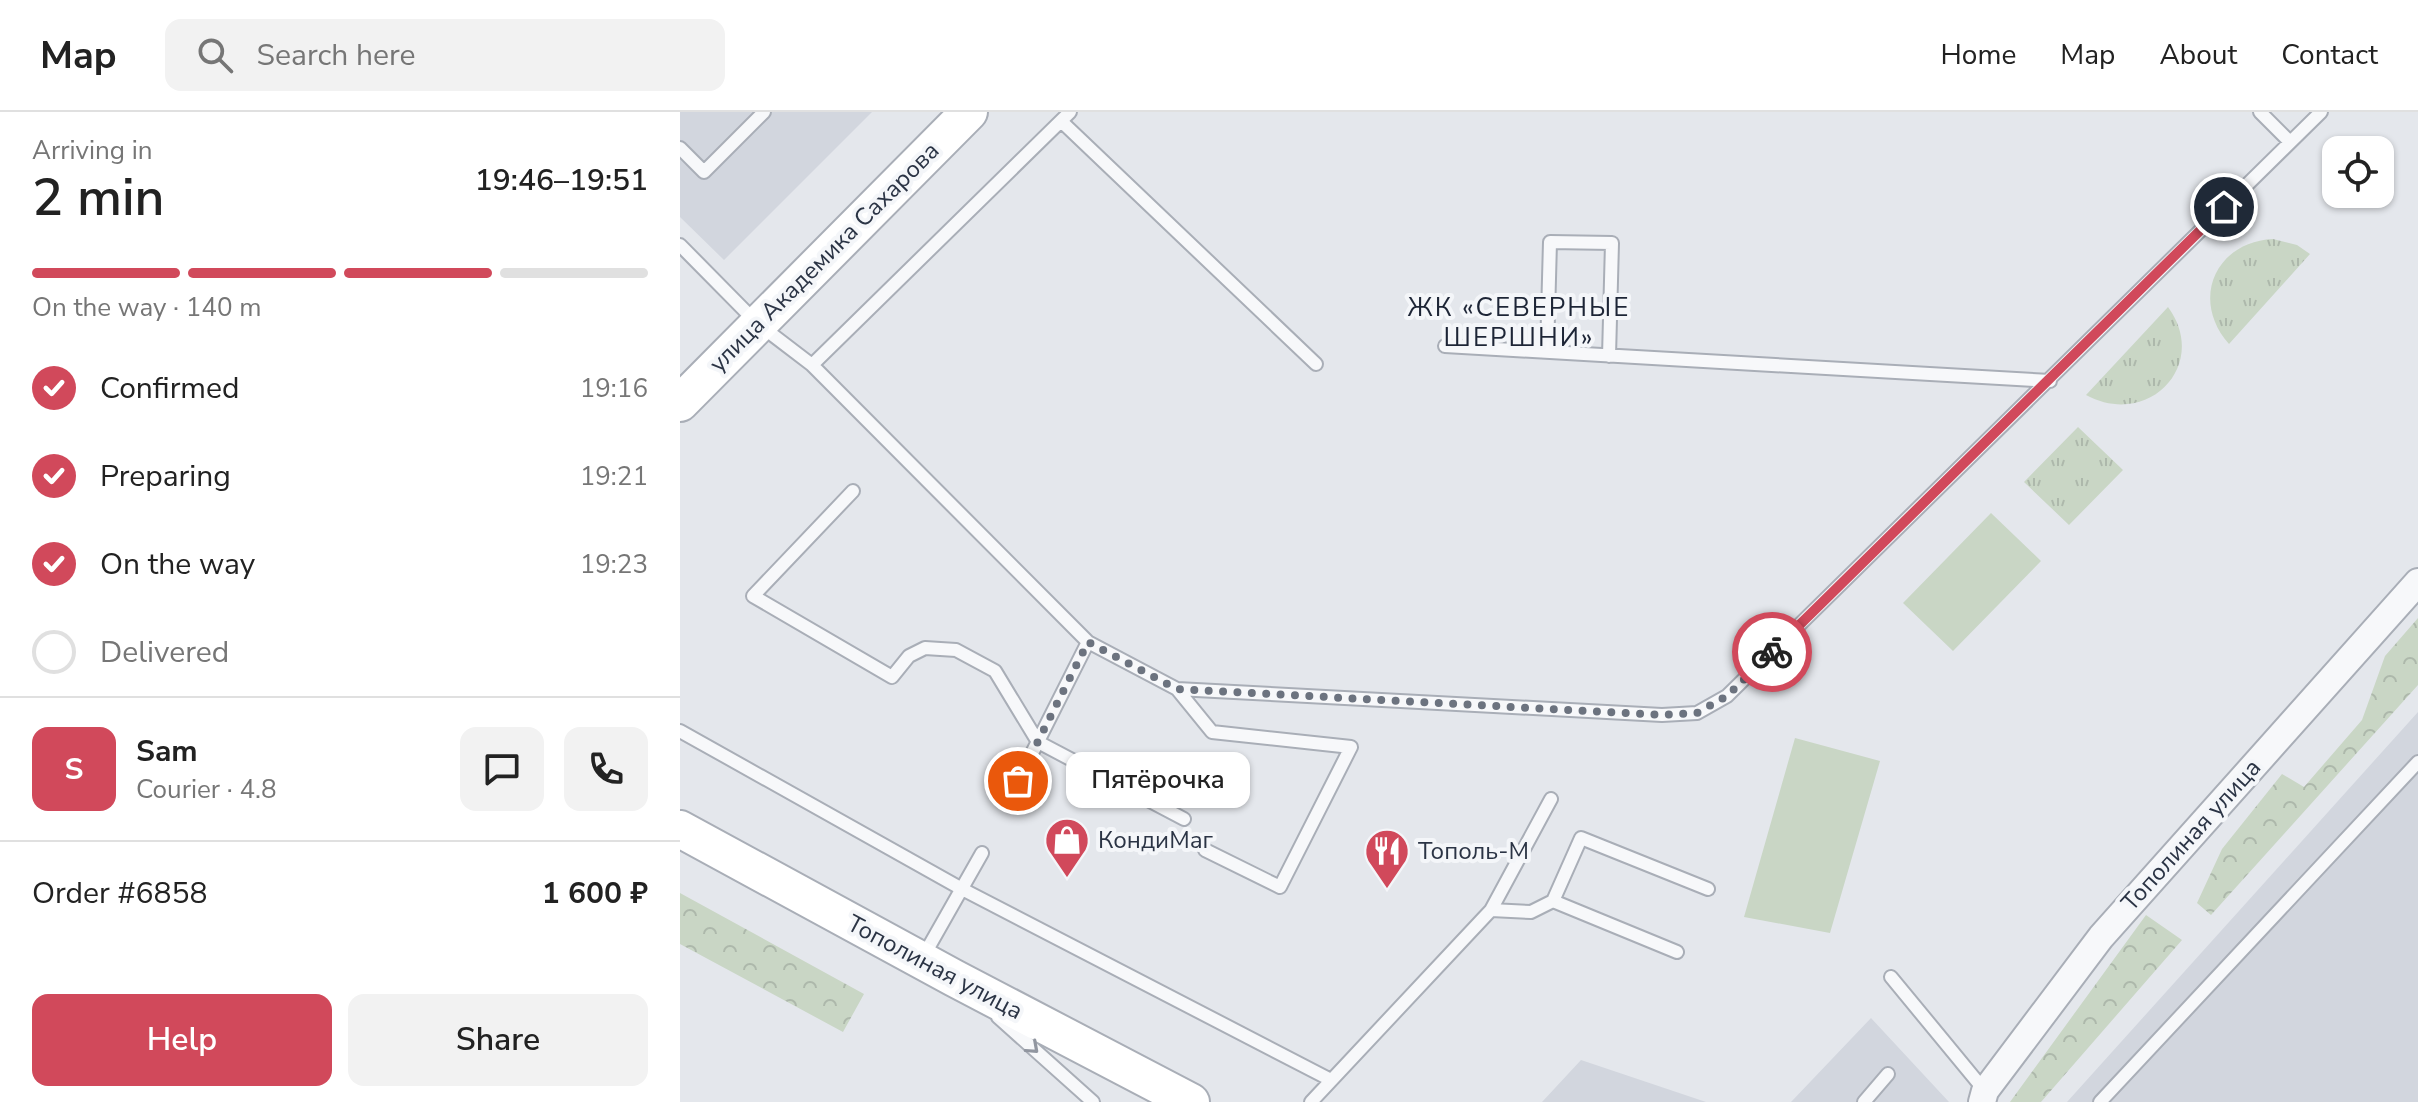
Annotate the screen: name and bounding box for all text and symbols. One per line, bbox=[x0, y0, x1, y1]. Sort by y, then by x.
search box bbox=[165, 19, 725, 91]
text: Map bbox=[40, 30, 117, 81]
icon: search bbox=[193, 33, 237, 77]
text: Search here bbox=[257, 35, 416, 76]
text: Home bbox=[1941, 36, 2016, 74]
text: Map bbox=[2060, 36, 2115, 74]
text: About bbox=[2159, 36, 2237, 74]
text: Contact bbox=[2281, 36, 2378, 74]
text: Arriving in bbox=[32, 133, 153, 168]
street label: улица Академика Сахарова bbox=[702, 135, 946, 379]
map controls bbox=[2322, 136, 2394, 208]
button: locate bbox=[2322, 136, 2394, 208]
text: 19:46–19:51 bbox=[475, 160, 648, 201]
text: 2 min bbox=[32, 162, 165, 233]
pin bbox=[2190, 173, 2258, 241]
icon: home bbox=[2202, 185, 2246, 229]
text: On the way · 140 m bbox=[32, 290, 261, 325]
district label: ЖК «СЕВЕРНЫЕ ШЕРШНИ» bbox=[1408, 290, 1630, 355]
icon: check bbox=[32, 366, 76, 410]
text: Confirmed bbox=[100, 368, 240, 409]
text: 19:16 bbox=[580, 371, 648, 406]
icon: check bbox=[32, 454, 76, 498]
text: Preparing bbox=[100, 456, 231, 497]
text: 19:21 bbox=[580, 459, 648, 494]
icon: check bbox=[32, 542, 76, 586]
text: On the way bbox=[100, 544, 255, 585]
text: 19:23 bbox=[580, 547, 648, 582]
courier bbox=[1732, 612, 1812, 692]
icon: bike bbox=[1750, 630, 1794, 674]
text: Delivered bbox=[100, 632, 229, 673]
button: chat bbox=[460, 727, 544, 811]
button: phone bbox=[564, 727, 648, 811]
text: Sam bbox=[136, 731, 198, 772]
pin bbox=[984, 747, 1052, 815]
text: S bbox=[65, 749, 83, 790]
street label: Тополиная улица bbox=[2114, 752, 2268, 918]
callout: Пятёрочка bbox=[1066, 753, 1250, 809]
icon: bag bbox=[996, 759, 1040, 803]
text: Пятёрочка bbox=[1091, 762, 1225, 797]
text: Courier · 4.8 bbox=[136, 772, 277, 807]
shop icon: КондиМаг bbox=[1043, 816, 1091, 879]
place label: КондиМаг bbox=[1098, 824, 1214, 856]
restaurant icon: Тополь-М bbox=[1363, 827, 1411, 890]
place label: Тополь-М bbox=[1418, 835, 1529, 867]
text: Order #6858 bbox=[32, 873, 207, 914]
text: 1 600 ₽ bbox=[542, 873, 648, 914]
street label: Тополиная улица bbox=[842, 907, 1028, 1027]
button: Help bbox=[32, 994, 332, 1086]
button: Share bbox=[348, 994, 648, 1086]
one-way arrow bbox=[1023, 1039, 1038, 1053]

